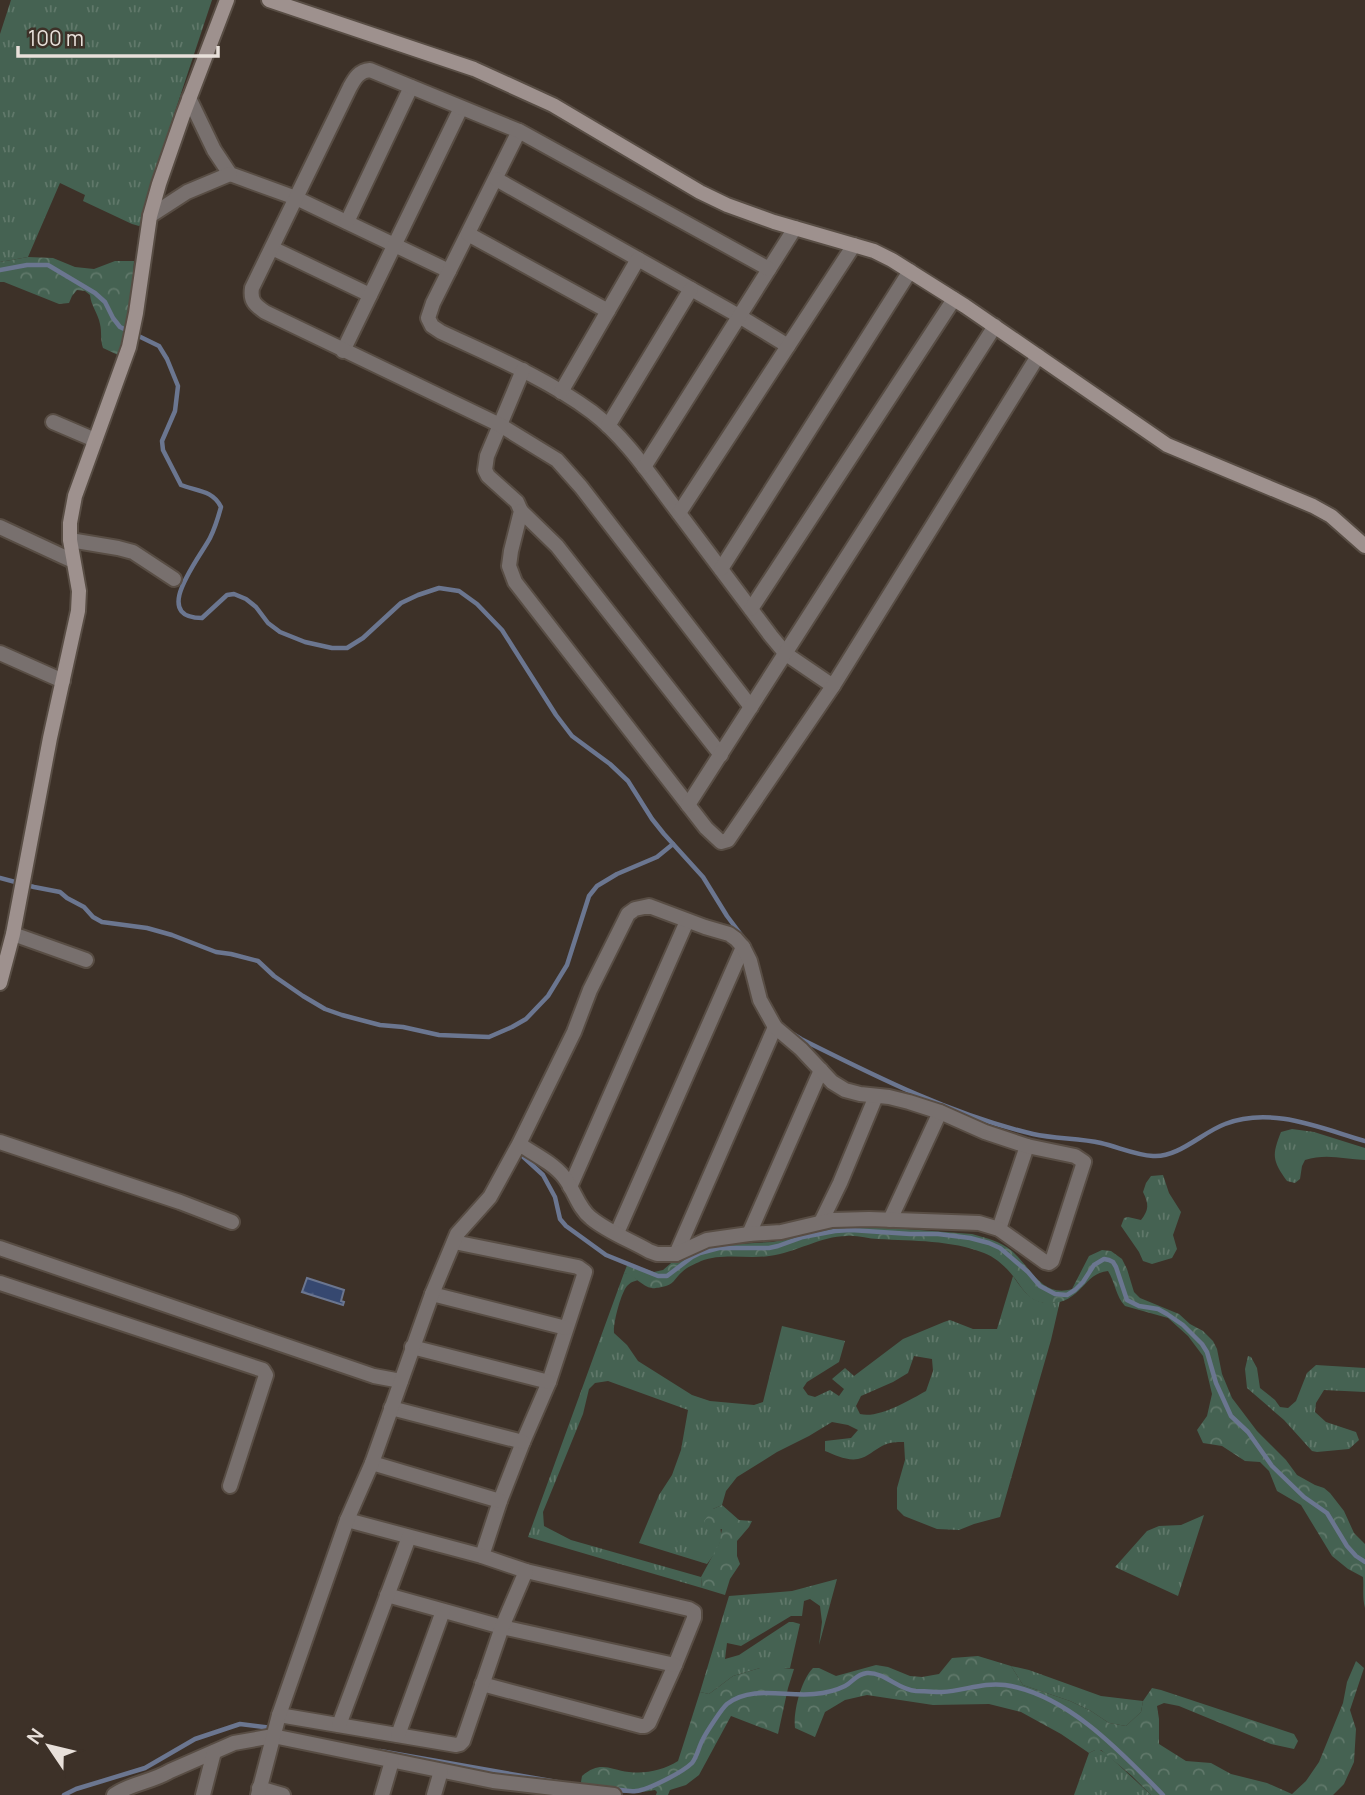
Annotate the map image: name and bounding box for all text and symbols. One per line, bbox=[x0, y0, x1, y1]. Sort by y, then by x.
scale bar bbox=[18, 14, 217, 58]
text: 100 m bbox=[28, 24, 84, 52]
north arrow bbox=[14, 1711, 84, 1781]
text: N bbox=[21, 1723, 50, 1749]

